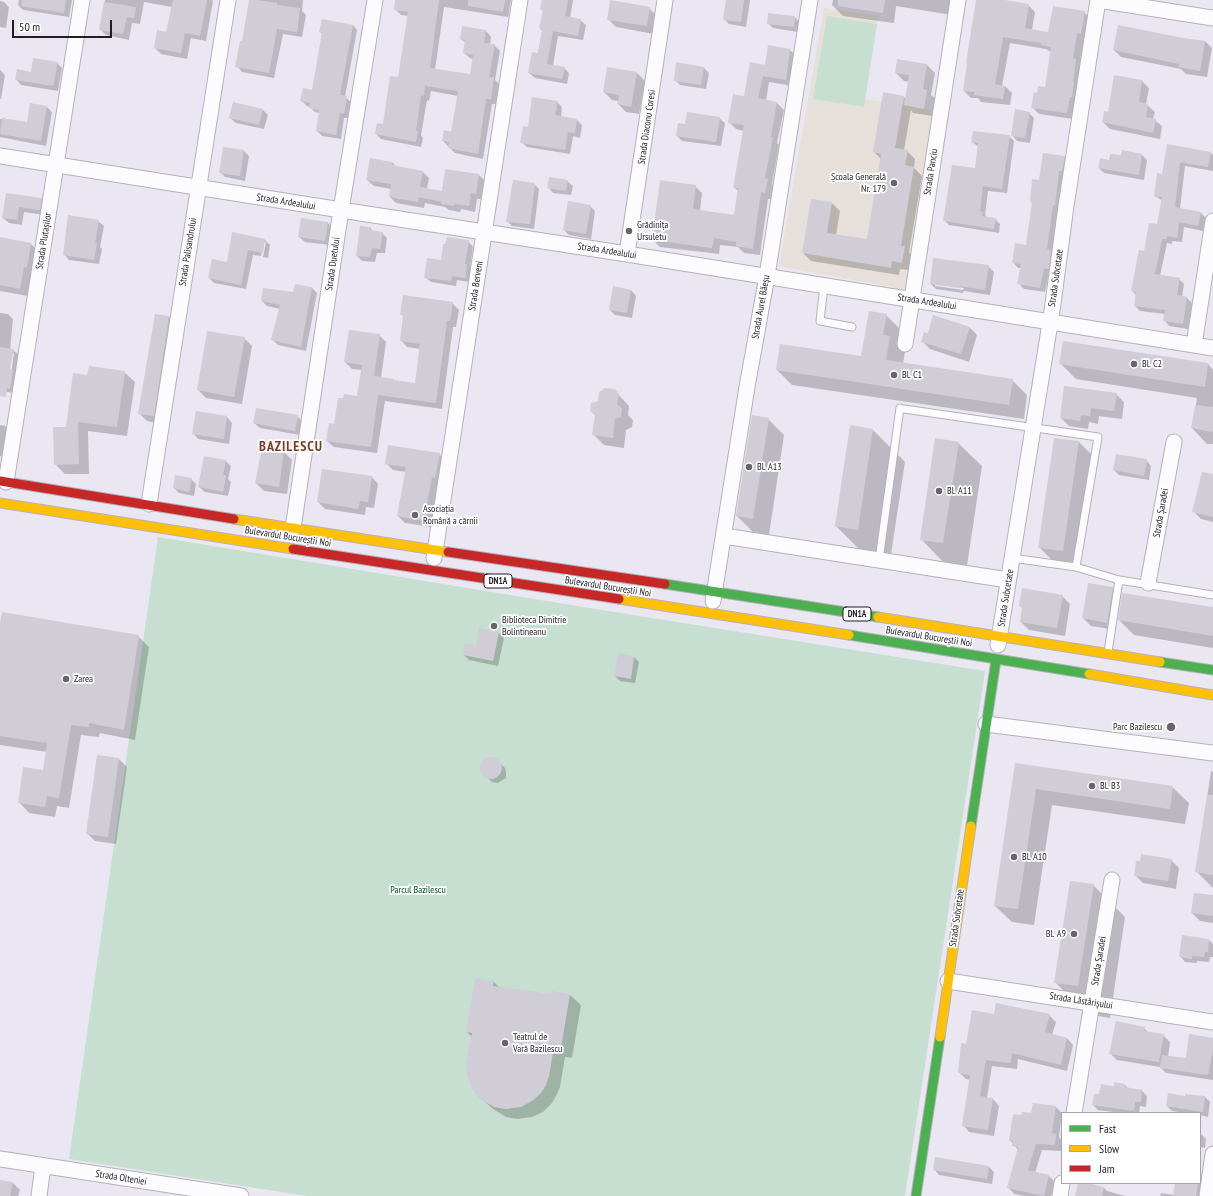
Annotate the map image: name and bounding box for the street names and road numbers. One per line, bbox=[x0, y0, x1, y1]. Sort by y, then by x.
street label: Strada Diaconu Coresi bbox=[636, 89, 658, 165]
street label: Strada Panciu bbox=[921, 148, 941, 196]
street label: Strada Ardealului bbox=[256, 191, 316, 213]
street label: Strada Plutașilor bbox=[34, 212, 54, 270]
street label: Strada Palisandrului bbox=[177, 217, 199, 287]
street label: Strada Duetului bbox=[323, 236, 343, 292]
street label: Strada Ardealului bbox=[577, 240, 637, 262]
street label: Strada Subcetate bbox=[1046, 248, 1066, 308]
street label: Strada Berveni bbox=[466, 260, 486, 312]
street label: Strada Aurel Băeșu bbox=[749, 274, 773, 340]
street label: Strada Ardealului bbox=[897, 291, 957, 313]
street label: Strada Șaradei bbox=[1151, 487, 1171, 539]
street label: Bulevardul Bucureștii Noi bbox=[244, 524, 332, 550]
street label: Strada Subcetate bbox=[996, 568, 1016, 628]
road number: DN1A bbox=[484, 574, 512, 588]
street label: Bulevardul Bucureștii Noi bbox=[564, 574, 652, 600]
road number: DN1A bbox=[843, 607, 871, 621]
street label: Bulevardul Bucureștii Noi bbox=[885, 624, 973, 650]
street label: Strada Subcetate bbox=[947, 888, 967, 948]
street label: Strada Șaradei bbox=[1089, 935, 1109, 987]
street label: Strada Lăstărișului bbox=[1048, 990, 1114, 1012]
street label: Strada Olteniei bbox=[95, 1168, 147, 1188]

